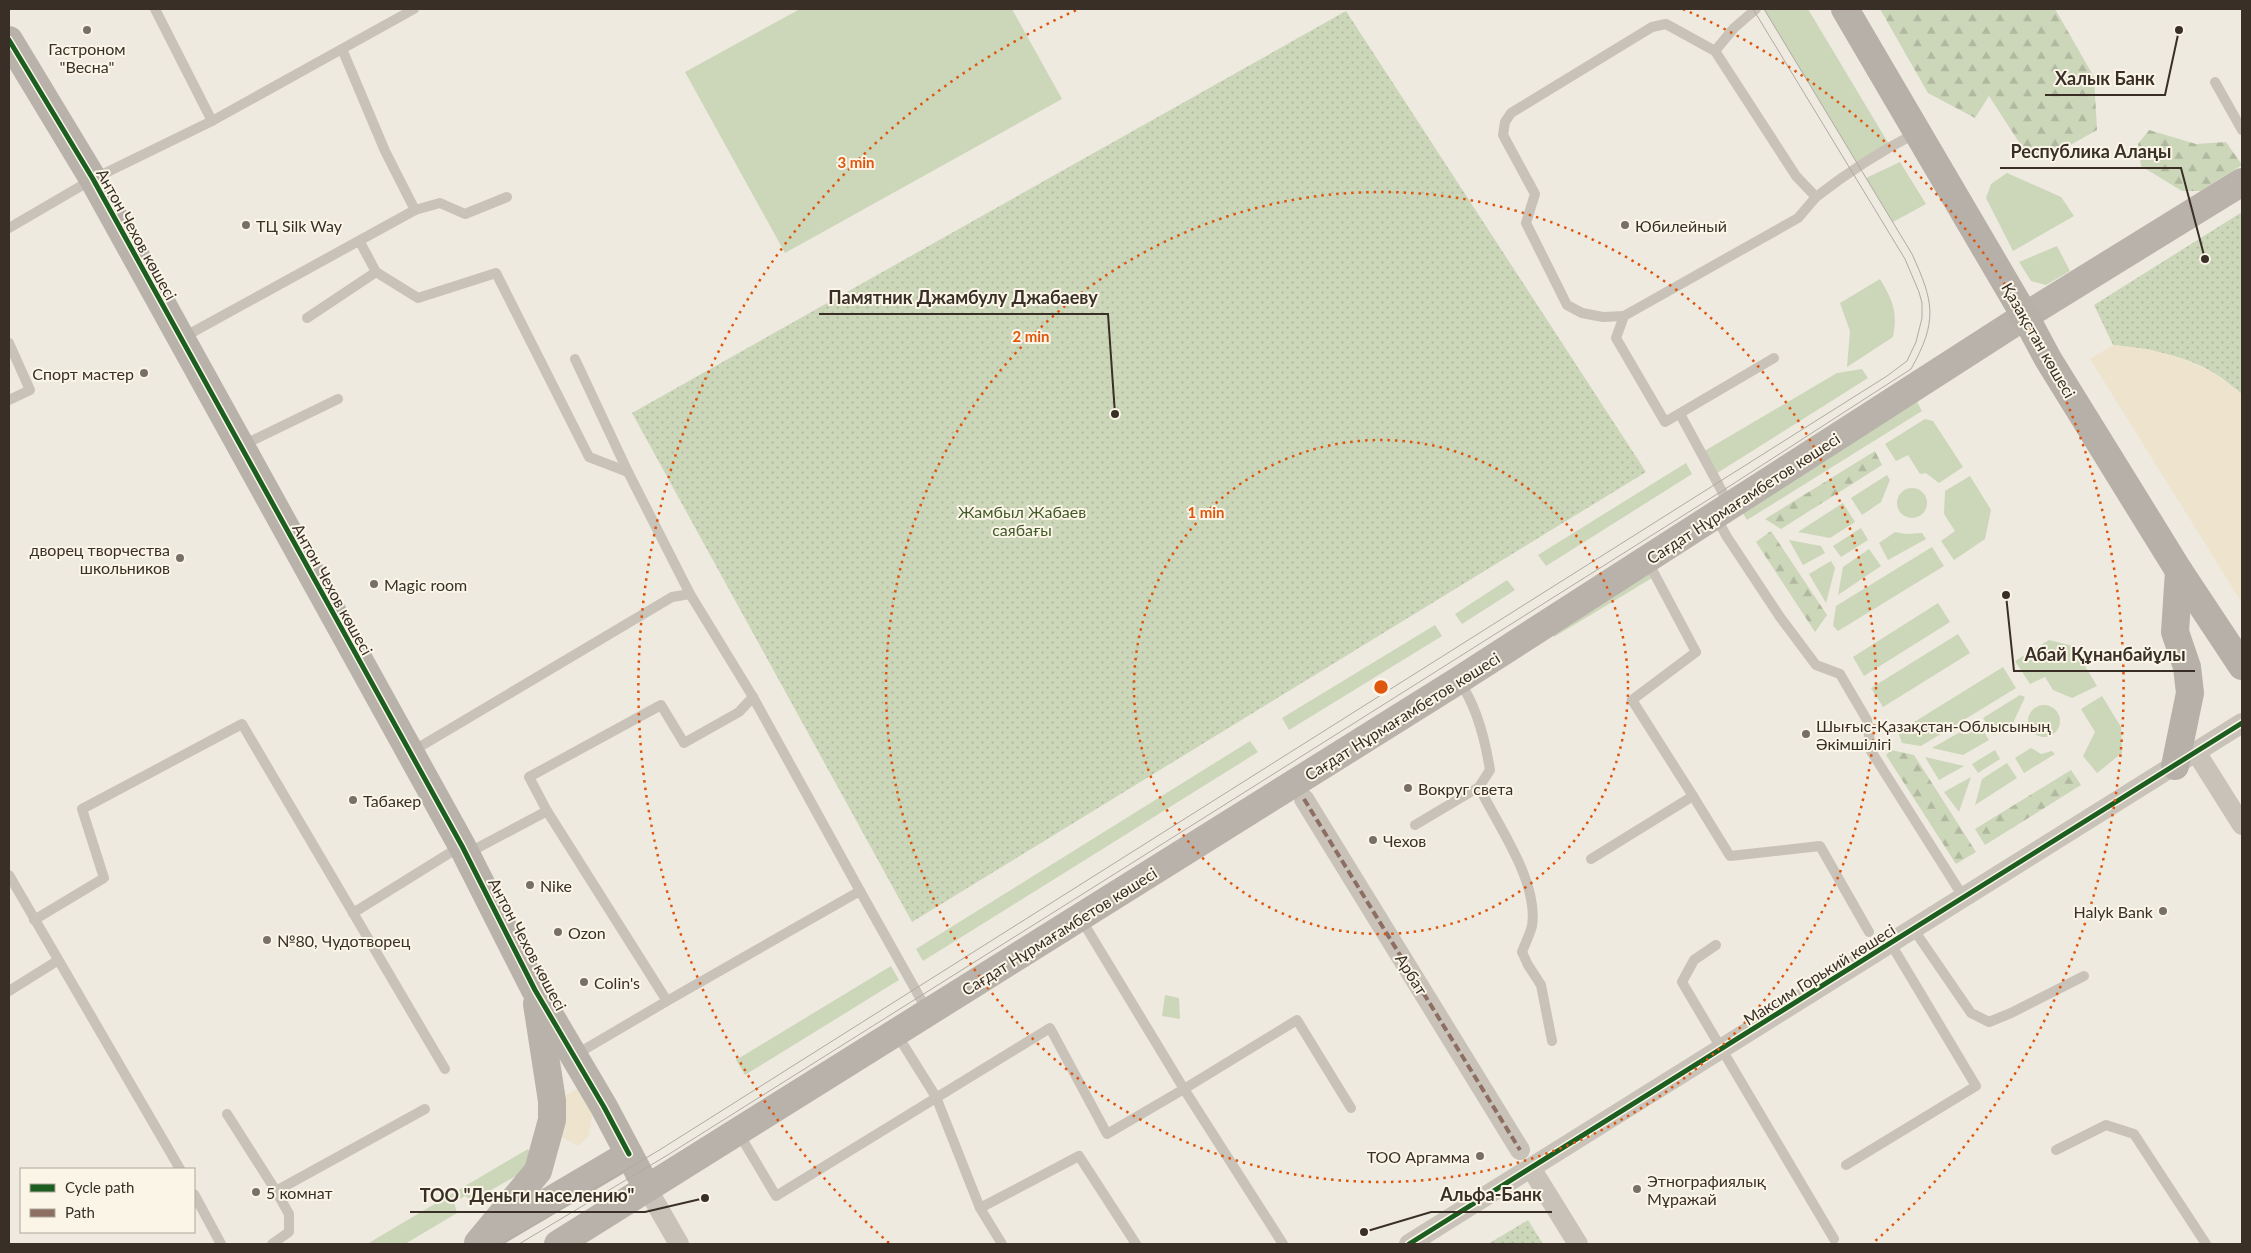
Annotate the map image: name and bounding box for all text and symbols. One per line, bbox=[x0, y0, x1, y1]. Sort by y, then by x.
marker: Гастроном "Весна" bbox=[81, 24, 93, 36]
place label: Гастроном "Весна" bbox=[48, 39, 126, 76]
callout: Халык Банк bbox=[2045, 62, 2165, 95]
text: Халык Банк bbox=[2055, 67, 2155, 89]
callout: Республика Алаңы bbox=[2000, 135, 2181, 168]
text: Республика Алаңы bbox=[2011, 140, 2171, 162]
text: 3 min bbox=[837, 153, 875, 171]
street label: Антон Чехов көшесі bbox=[93, 165, 181, 303]
place label: ТЦ Silk Way bbox=[256, 216, 343, 235]
place label: Юбилейный bbox=[1635, 216, 1727, 235]
marker: ТЦ Silk Way bbox=[240, 219, 252, 231]
marker: Юбилейный bbox=[1619, 219, 1631, 231]
street label: Қазақстан көшесі bbox=[1998, 279, 2080, 401]
callout: Памятник Джамбулу Джабаеву bbox=[819, 281, 1108, 314]
text: Памятник Джамбулу Джабаеву bbox=[828, 286, 1098, 308]
text: 2 min bbox=[1012, 327, 1050, 345]
place label: Спорт мастер bbox=[32, 364, 134, 383]
marker: Спорт мастер bbox=[138, 367, 150, 379]
street label: Сағдат Нұрмағамбетов көшесі bbox=[1643, 428, 1843, 568]
park label: Жамбыл Жабаев саябағы bbox=[958, 502, 1086, 539]
text: 1 min bbox=[1187, 503, 1225, 521]
street label: Антон Чехов көшесі bbox=[289, 520, 377, 658]
place label: дворец творчества школьников bbox=[30, 540, 170, 577]
marker: дворец творчества школьников bbox=[174, 552, 186, 564]
place label: Magic room bbox=[384, 575, 467, 594]
marker: Magic room bbox=[368, 578, 380, 590]
callout: Абай Құнанбайұлы bbox=[2014, 638, 2195, 671]
text: Абай Құнанбайұлы bbox=[2023, 643, 2186, 665]
street label: Сағдат Нұрмағамбетов көшесі bbox=[1301, 648, 1503, 784]
centre of rings bbox=[1372, 678, 1390, 696]
place label: Шығыс-Қазақстан-Облысының Әкімшілігі bbox=[1816, 716, 2051, 753]
marker: Шығыс-Қазақстан-Облысының Әкімшілігі bbox=[1800, 728, 1812, 740]
place label: Вокруг света bbox=[1418, 779, 1513, 798]
marker: Вокруг света bbox=[1402, 782, 1414, 794]
place label: Табакер bbox=[363, 791, 421, 810]
marker: Табакер bbox=[347, 794, 359, 806]
place label: Чехов bbox=[1383, 831, 1426, 850]
marker: Чехов bbox=[1367, 834, 1379, 846]
street label: Сағдат Нұрмағамбетов көшесі bbox=[958, 863, 1160, 999]
street label: Антон Чехов көшесі bbox=[485, 875, 571, 1013]
place label: Nike bbox=[540, 876, 572, 895]
marker: Nike bbox=[524, 879, 536, 891]
place label: Halyk Bank bbox=[2074, 902, 2154, 921]
marker: Halyk Bank bbox=[2157, 905, 2169, 917]
street label: Максим Горький көшесі bbox=[1740, 920, 1898, 1028]
place label: Ozon bbox=[568, 923, 606, 942]
marker: Ozon bbox=[552, 926, 564, 938]
place label: №80, Чудотворец bbox=[277, 931, 411, 950]
marker: №80, Чудотворец bbox=[261, 934, 273, 946]
street label: Арбат bbox=[1392, 950, 1432, 998]
place label: Colin's bbox=[594, 973, 640, 992]
marker: Colin's bbox=[578, 976, 590, 988]
place label: ТОО Аргамма bbox=[1367, 1147, 1470, 1166]
marker: ТОО Аргамма bbox=[1474, 1150, 1486, 1162]
legend bbox=[20, 1168, 195, 1233]
place label: Этнографиялық Мұражай bbox=[1647, 1171, 1766, 1208]
text: Cycle path bbox=[65, 1178, 134, 1196]
callout: ТОО "Деньги населению" bbox=[410, 1179, 645, 1212]
callout: Альфа-Банк bbox=[1431, 1179, 1552, 1212]
place label: 5 комнат bbox=[266, 1183, 333, 1202]
text: Альфа-Банк bbox=[1439, 1183, 1542, 1205]
marker: Этнографиялық Мұражай bbox=[1631, 1183, 1643, 1195]
text: ТОО "Деньги населению" bbox=[420, 1184, 634, 1206]
marker: 5 комнат bbox=[250, 1186, 262, 1198]
text: Path bbox=[65, 1203, 95, 1221]

